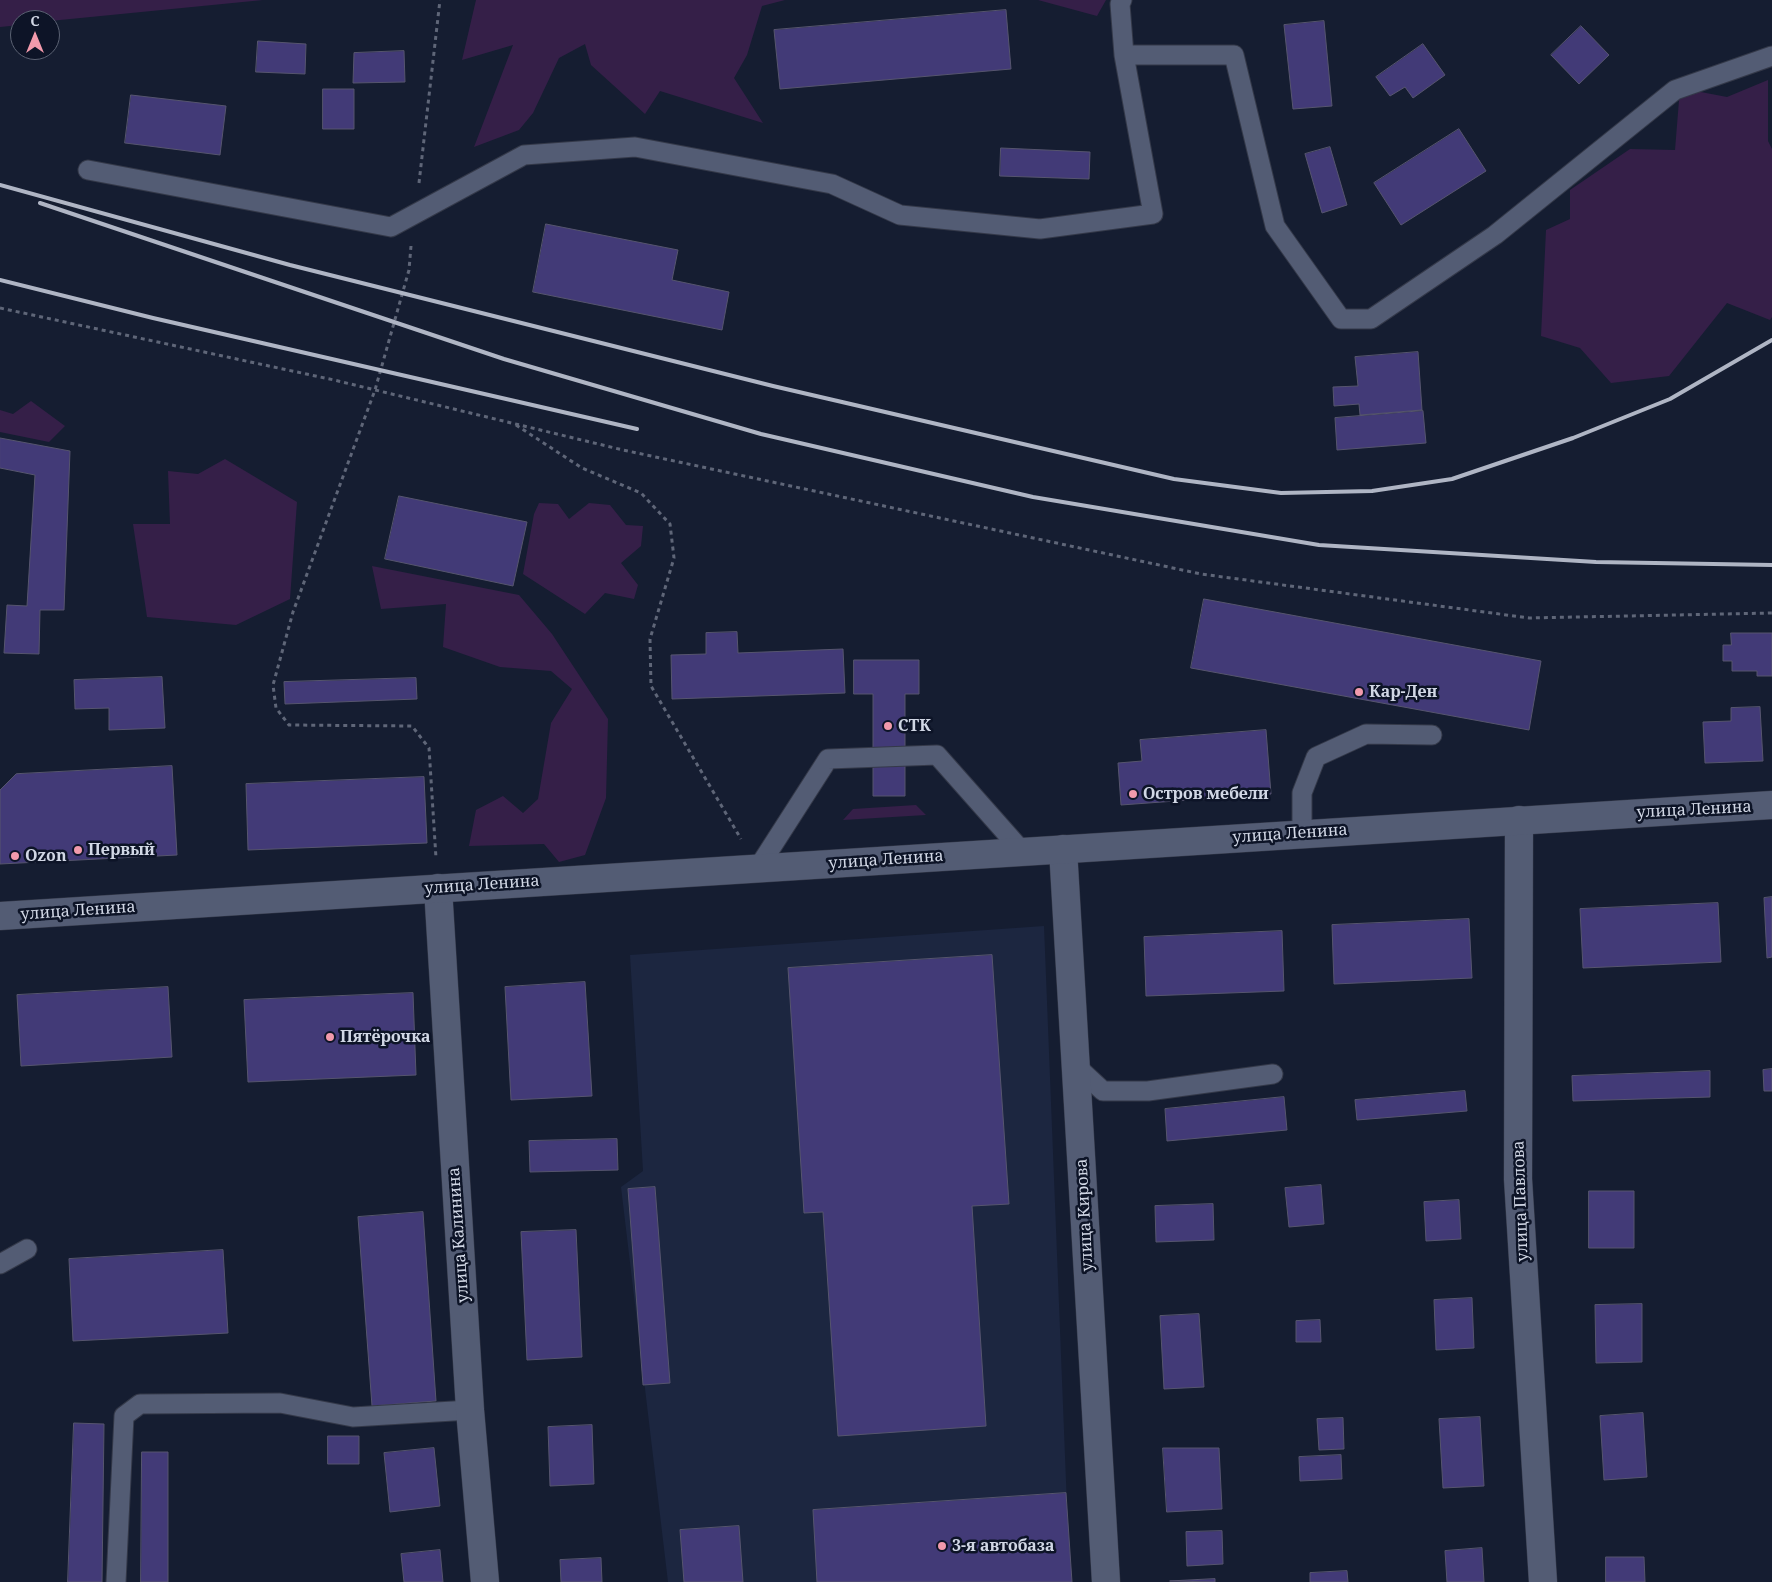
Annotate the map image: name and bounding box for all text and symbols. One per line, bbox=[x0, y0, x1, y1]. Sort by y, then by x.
north arrow bbox=[10, 10, 60, 60]
text: С bbox=[30, 11, 40, 30]
place label: Кар-Ден bbox=[1369, 682, 1437, 702]
marker: Кар-Ден bbox=[1353, 686, 1365, 698]
place label: СТК bbox=[898, 716, 931, 736]
marker: СТК bbox=[882, 720, 894, 732]
place label: Остров мебели bbox=[1143, 784, 1269, 804]
marker: Остров мебели bbox=[1127, 788, 1139, 800]
street label: улица Ленина bbox=[1636, 797, 1752, 823]
street label: улица Ленина bbox=[1232, 820, 1348, 848]
place label: Первый bbox=[88, 840, 155, 860]
marker: Первый bbox=[72, 844, 84, 856]
place label: Ozon bbox=[25, 846, 67, 866]
street label: улица Ленина bbox=[828, 846, 944, 874]
marker: Ozon bbox=[9, 850, 21, 862]
street label: улица Ленина bbox=[424, 871, 540, 899]
street label: улица Ленина bbox=[20, 897, 136, 925]
place label: Пятёрочка bbox=[340, 1027, 431, 1047]
marker: Пятёрочка bbox=[324, 1031, 336, 1043]
street label: улица Павлова bbox=[1509, 1140, 1533, 1262]
street label: улица Кирова bbox=[1072, 1158, 1098, 1272]
street label: улица Калинина bbox=[445, 1167, 473, 1303]
place label: 3-я автобаза bbox=[952, 1536, 1054, 1556]
marker: 3-я автобаза bbox=[936, 1540, 948, 1552]

